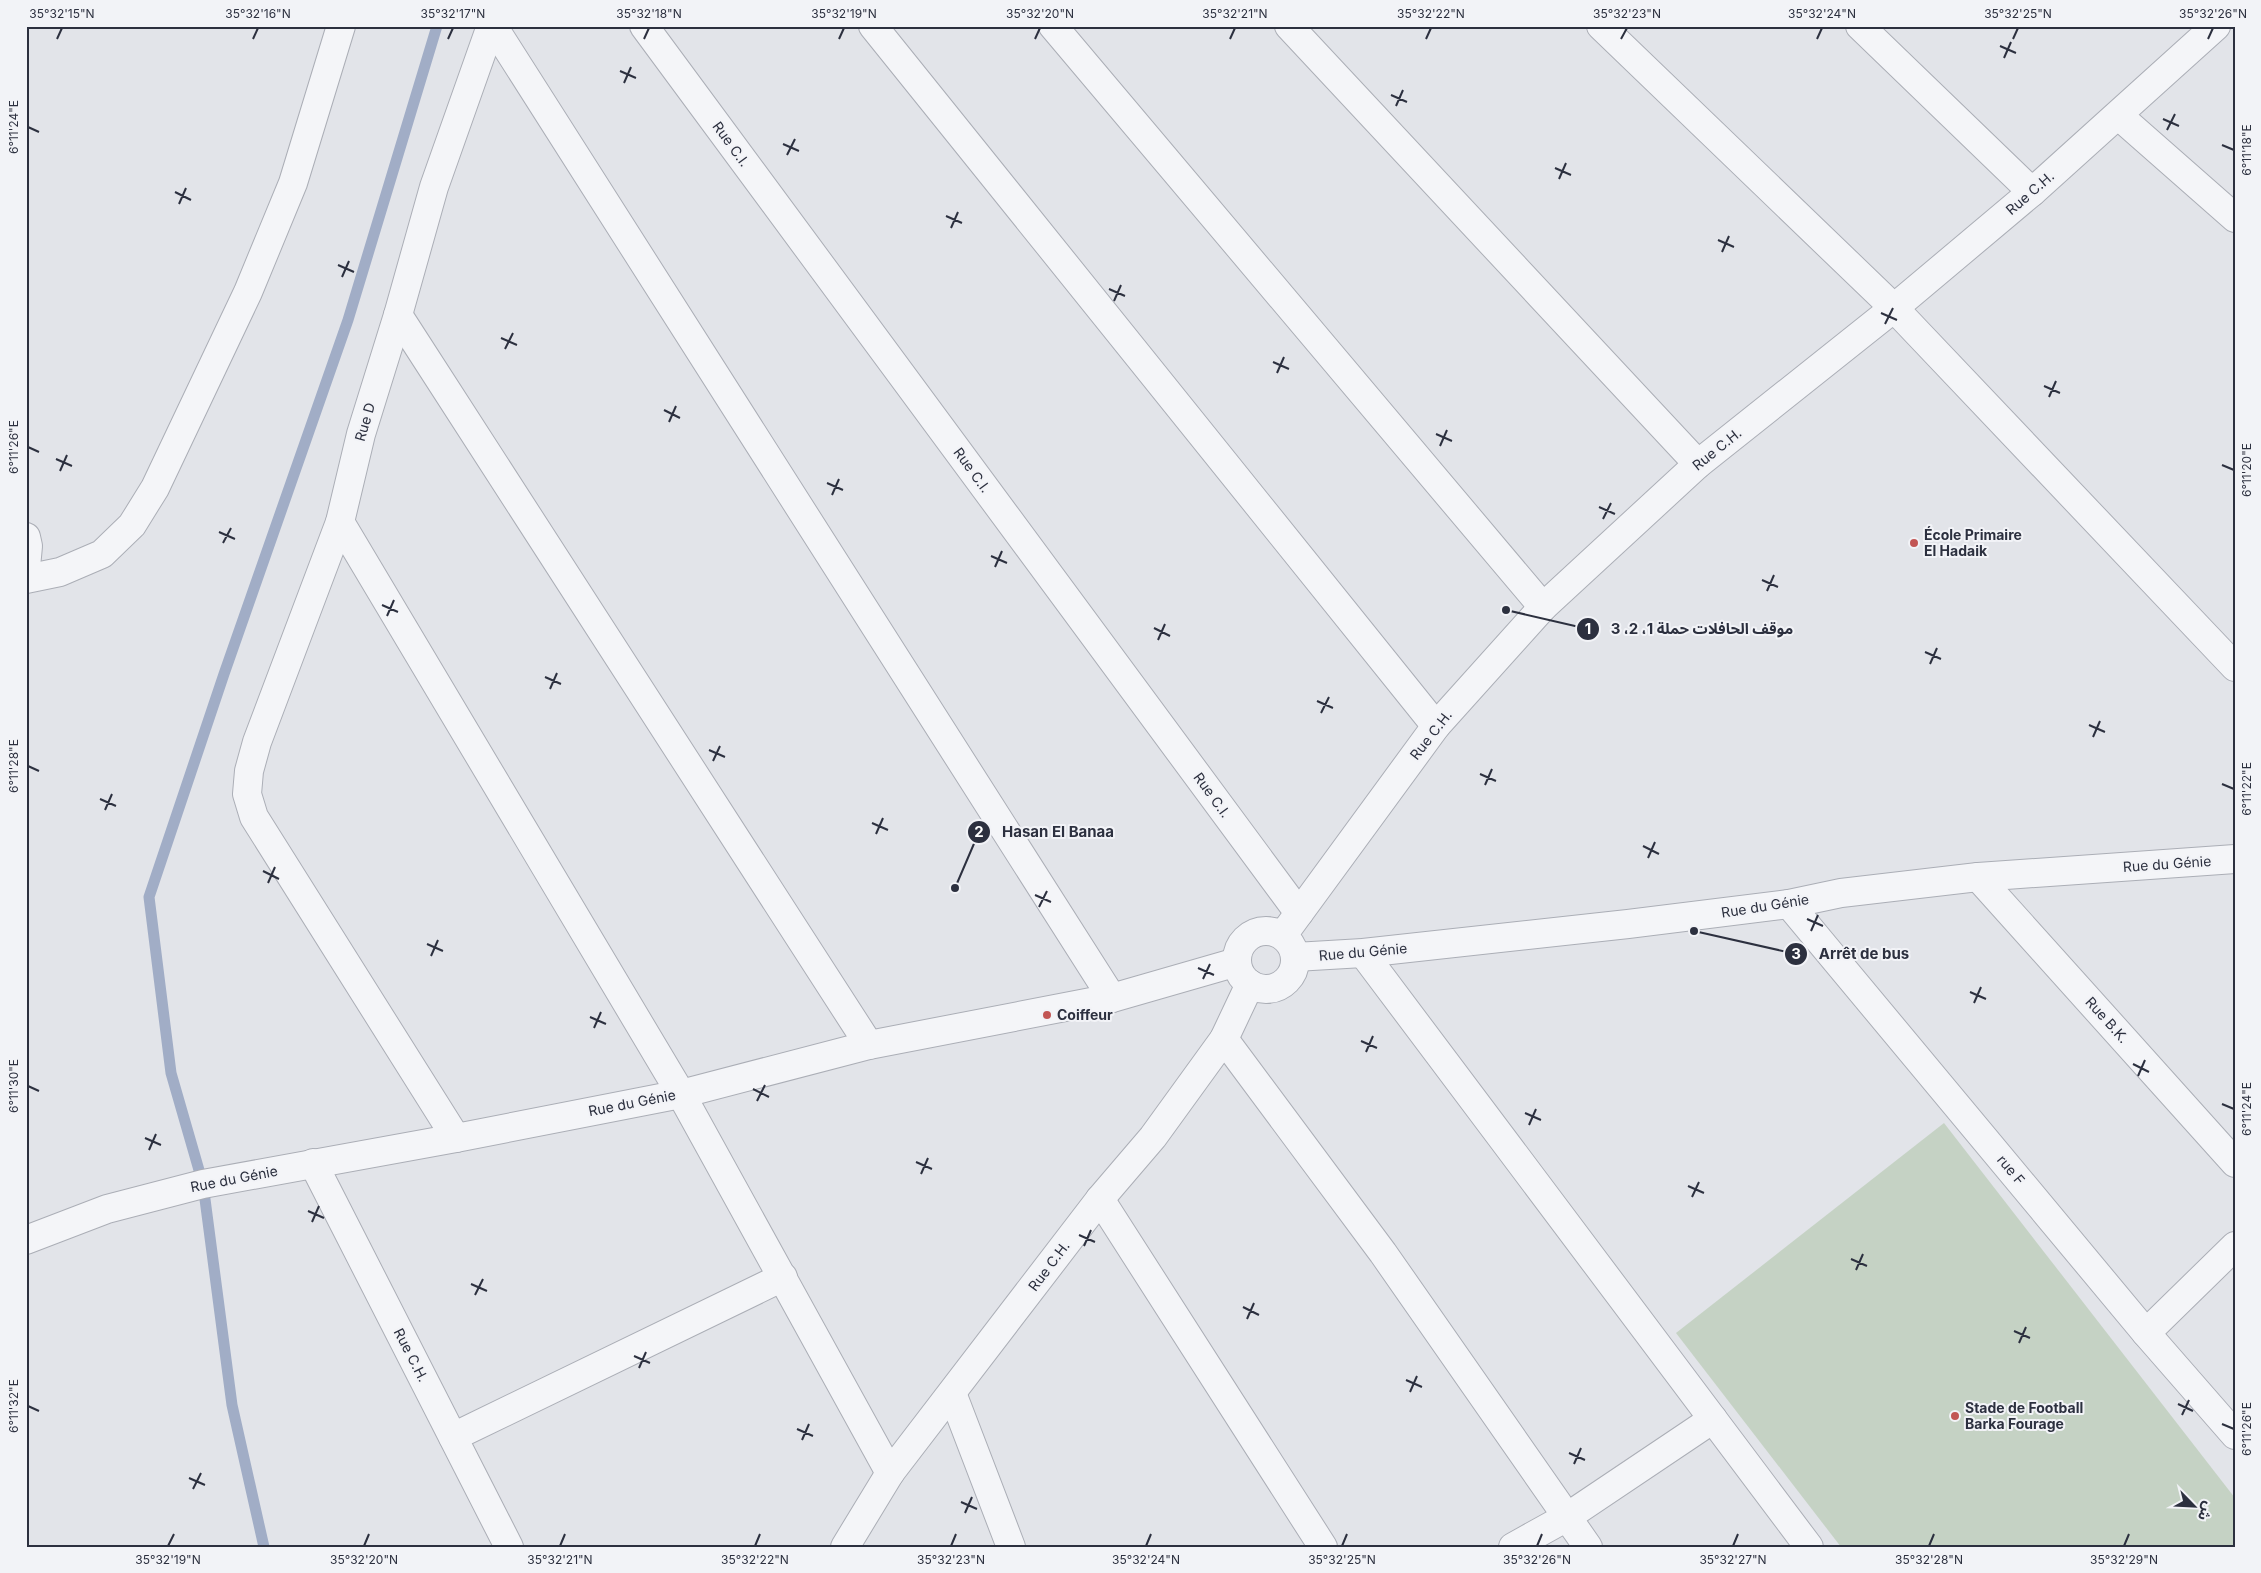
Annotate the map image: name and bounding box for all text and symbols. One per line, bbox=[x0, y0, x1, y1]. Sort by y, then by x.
text: 35°32'15"N bbox=[29, 6, 95, 21]
text: 35°32'16"N bbox=[225, 6, 291, 21]
text: 35°32'17"N bbox=[421, 6, 485, 21]
text: 35°32'18"N bbox=[616, 6, 682, 21]
text: 35°32'19"N bbox=[811, 6, 877, 21]
text: 35°32'20"N bbox=[1006, 6, 1074, 21]
text: 35°32'21"N bbox=[1202, 6, 1268, 21]
text: 35°32'22"N bbox=[1397, 6, 1465, 21]
text: 35°32'23"N bbox=[1593, 6, 1661, 21]
text: 35°32'24"N bbox=[1788, 6, 1856, 21]
text: 35°32'25"N bbox=[1984, 6, 2052, 21]
text: 35°32'26"N bbox=[2179, 6, 2247, 21]
text: 6°11'24"E bbox=[6, 100, 21, 154]
street label: Rue C.I. bbox=[709, 118, 753, 170]
text: 6°11'18"E bbox=[2239, 124, 2254, 176]
street label: Rue C.H. bbox=[2002, 167, 2057, 218]
street label: Rue D bbox=[351, 401, 378, 443]
text: 6°11'26"E bbox=[6, 420, 21, 474]
street label: Rue C.H. bbox=[1689, 424, 1745, 473]
text: 6°11'20"E bbox=[2239, 443, 2254, 497]
street label: Rue C.I. bbox=[950, 444, 994, 496]
place label: École Primaire El Hadaik bbox=[1924, 525, 2022, 559]
marker: École Primaire El Hadaik bbox=[1908, 537, 1920, 549]
callout: موقف الحافلات حملة 1، 2، 3 bbox=[1576, 614, 1803, 644]
text: 1 bbox=[1585, 619, 1591, 638]
text: موقف الحافلات حملة 1، 2، 3 bbox=[1611, 619, 1793, 638]
street label: Rue C.H. bbox=[1406, 707, 1455, 763]
text: 6°11'28"E bbox=[6, 739, 21, 793]
text: 6°11'22"E bbox=[2239, 762, 2254, 816]
street label: Rue C.I. bbox=[1190, 769, 1234, 821]
callout: Hasan El Banaa bbox=[967, 817, 1124, 847]
text: 2 bbox=[974, 822, 984, 841]
text: Hasan El Banaa bbox=[1002, 822, 1114, 841]
street label: Rue du Génie bbox=[2122, 852, 2212, 875]
street label: Rue du Génie bbox=[1720, 890, 1810, 921]
street label: Rue du Génie bbox=[1318, 939, 1408, 964]
callout: Arrêt de bus bbox=[1784, 939, 1919, 969]
text: 3 bbox=[1791, 944, 1801, 963]
text: Arrêt de bus bbox=[1819, 944, 1909, 963]
street label: Rue B.K. bbox=[2082, 993, 2132, 1046]
place label: Coiffeur bbox=[1057, 1006, 1113, 1023]
marker: Coiffeur bbox=[1041, 1009, 1053, 1021]
text: 6°11'30"E bbox=[6, 1059, 21, 1113]
text: 6°11'24"E bbox=[2239, 1082, 2254, 1136]
street label: Rue du Génie bbox=[587, 1086, 677, 1119]
street label: rue F bbox=[1994, 1151, 2029, 1188]
street label: Rue du Génie bbox=[189, 1162, 279, 1195]
street label: Rue C.H. bbox=[1024, 1237, 1073, 1294]
street label: Rue C.H. bbox=[391, 1325, 432, 1385]
text: 6°11'32"E bbox=[6, 1379, 21, 1433]
place label: Stade de Football Barka Fourage bbox=[1965, 1399, 2083, 1432]
text: 6°11'26"E bbox=[2239, 1402, 2254, 1456]
marker: Stade de Football Barka Fourage bbox=[1949, 1410, 1961, 1422]
north arrow bbox=[2168, 1480, 2218, 1530]
text: ش bbox=[2195, 1499, 2218, 1524]
text: 35°32'19"N bbox=[135, 1552, 201, 1567]
text: 35°32'20"N bbox=[330, 1552, 398, 1567]
text: 35°32'21"N bbox=[527, 1552, 593, 1567]
text: 35°32'22"N bbox=[721, 1552, 789, 1567]
text: 35°32'23"N bbox=[917, 1552, 985, 1567]
text: 35°32'24"N bbox=[1112, 1552, 1180, 1567]
text: 35°32'25"N bbox=[1308, 1552, 1376, 1567]
text: 35°32'26"N bbox=[1503, 1552, 1571, 1567]
text: 35°32'27"N bbox=[1699, 1552, 1767, 1567]
text: 35°32'28"N bbox=[1895, 1552, 1963, 1567]
text: 35°32'29"N bbox=[2090, 1552, 2158, 1567]

